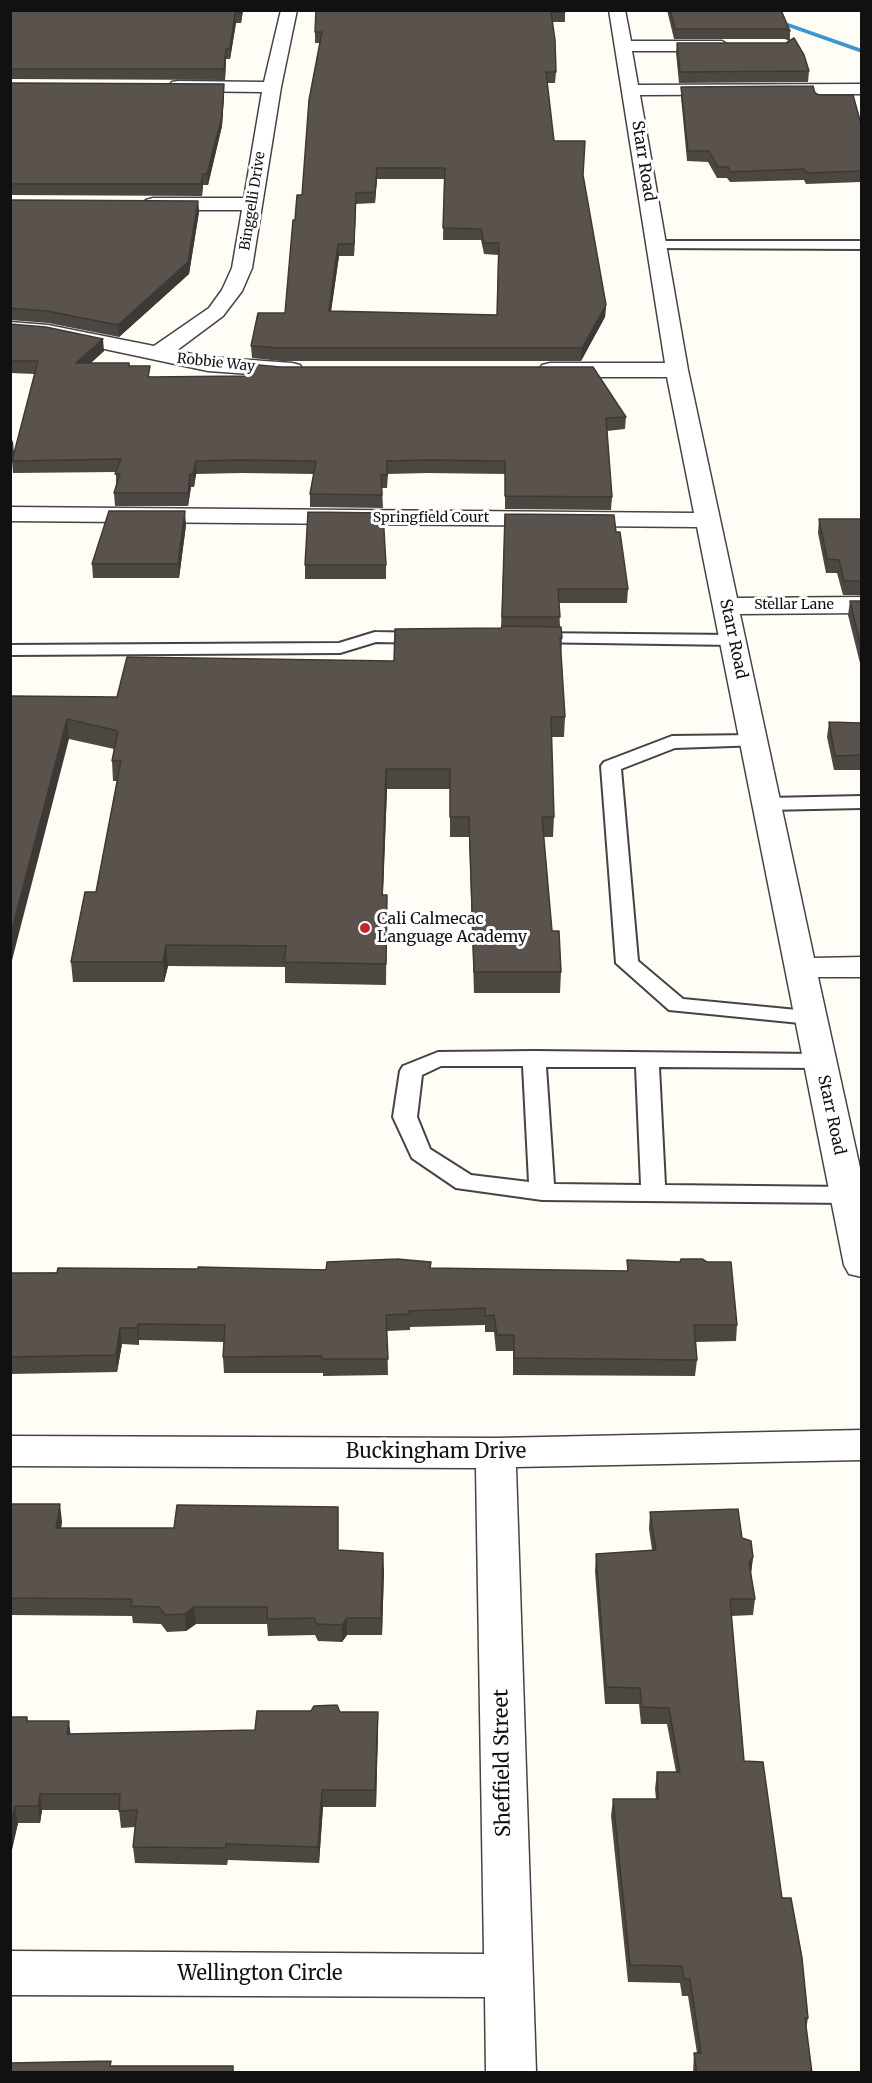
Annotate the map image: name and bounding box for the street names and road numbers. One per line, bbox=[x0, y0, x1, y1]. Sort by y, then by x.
street label: Starr Road bbox=[627, 119, 659, 203]
street label: Binggelli Drive bbox=[237, 150, 269, 252]
street label: Robbie Way bbox=[176, 351, 256, 375]
street label: Springfield Court bbox=[373, 510, 489, 526]
street label: Starr Road bbox=[715, 597, 751, 681]
street label: Stellar Lane bbox=[754, 597, 834, 613]
street label: Starr Road bbox=[813, 1073, 849, 1157]
street label: Buckingham Drive bbox=[346, 1440, 526, 1464]
street label: Sheffield Street bbox=[490, 1689, 516, 1837]
street label: Wellington Circle bbox=[177, 1962, 343, 1986]

